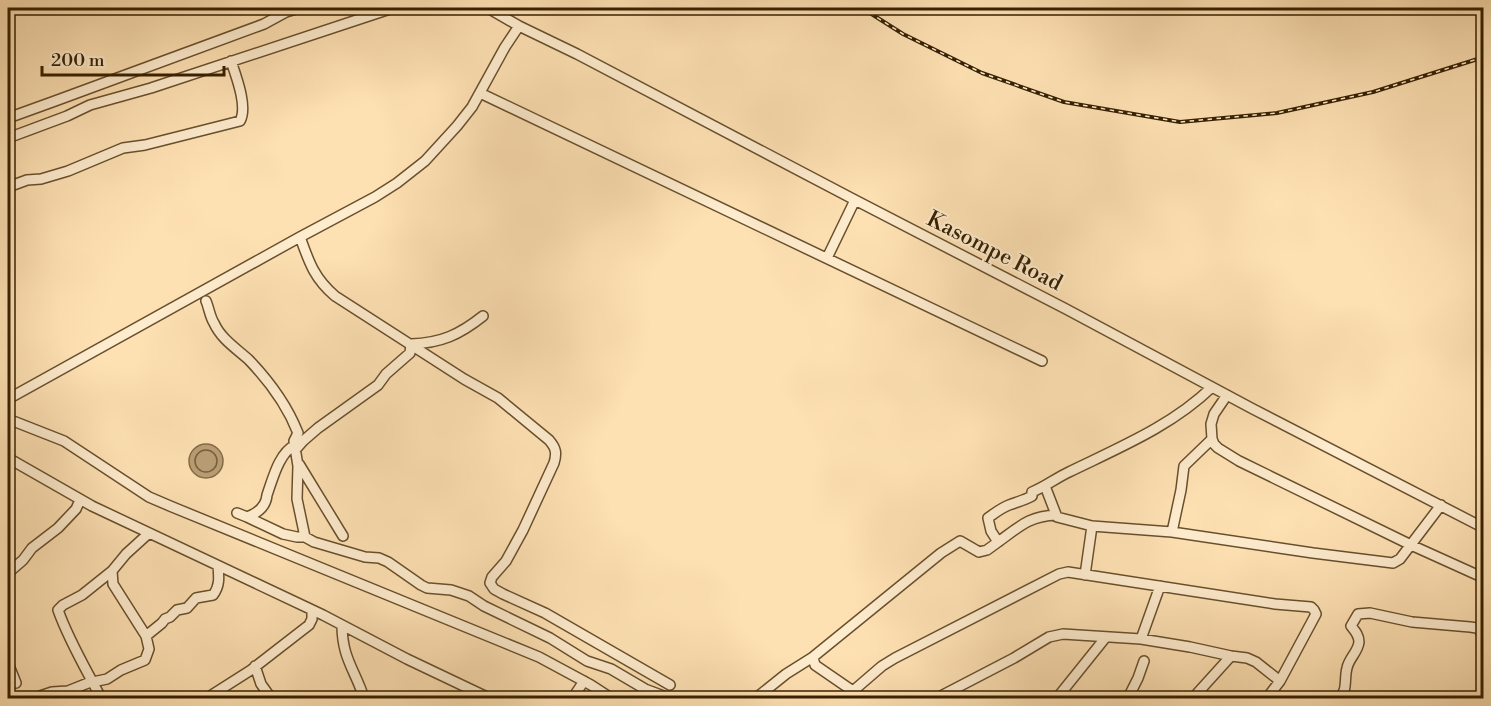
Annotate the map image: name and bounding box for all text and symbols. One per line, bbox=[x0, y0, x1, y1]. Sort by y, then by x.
scale bar bbox=[42, 39, 224, 77]
text: 200 m bbox=[51, 49, 105, 72]
street label: Kasompe Road bbox=[922, 206, 1067, 297]

